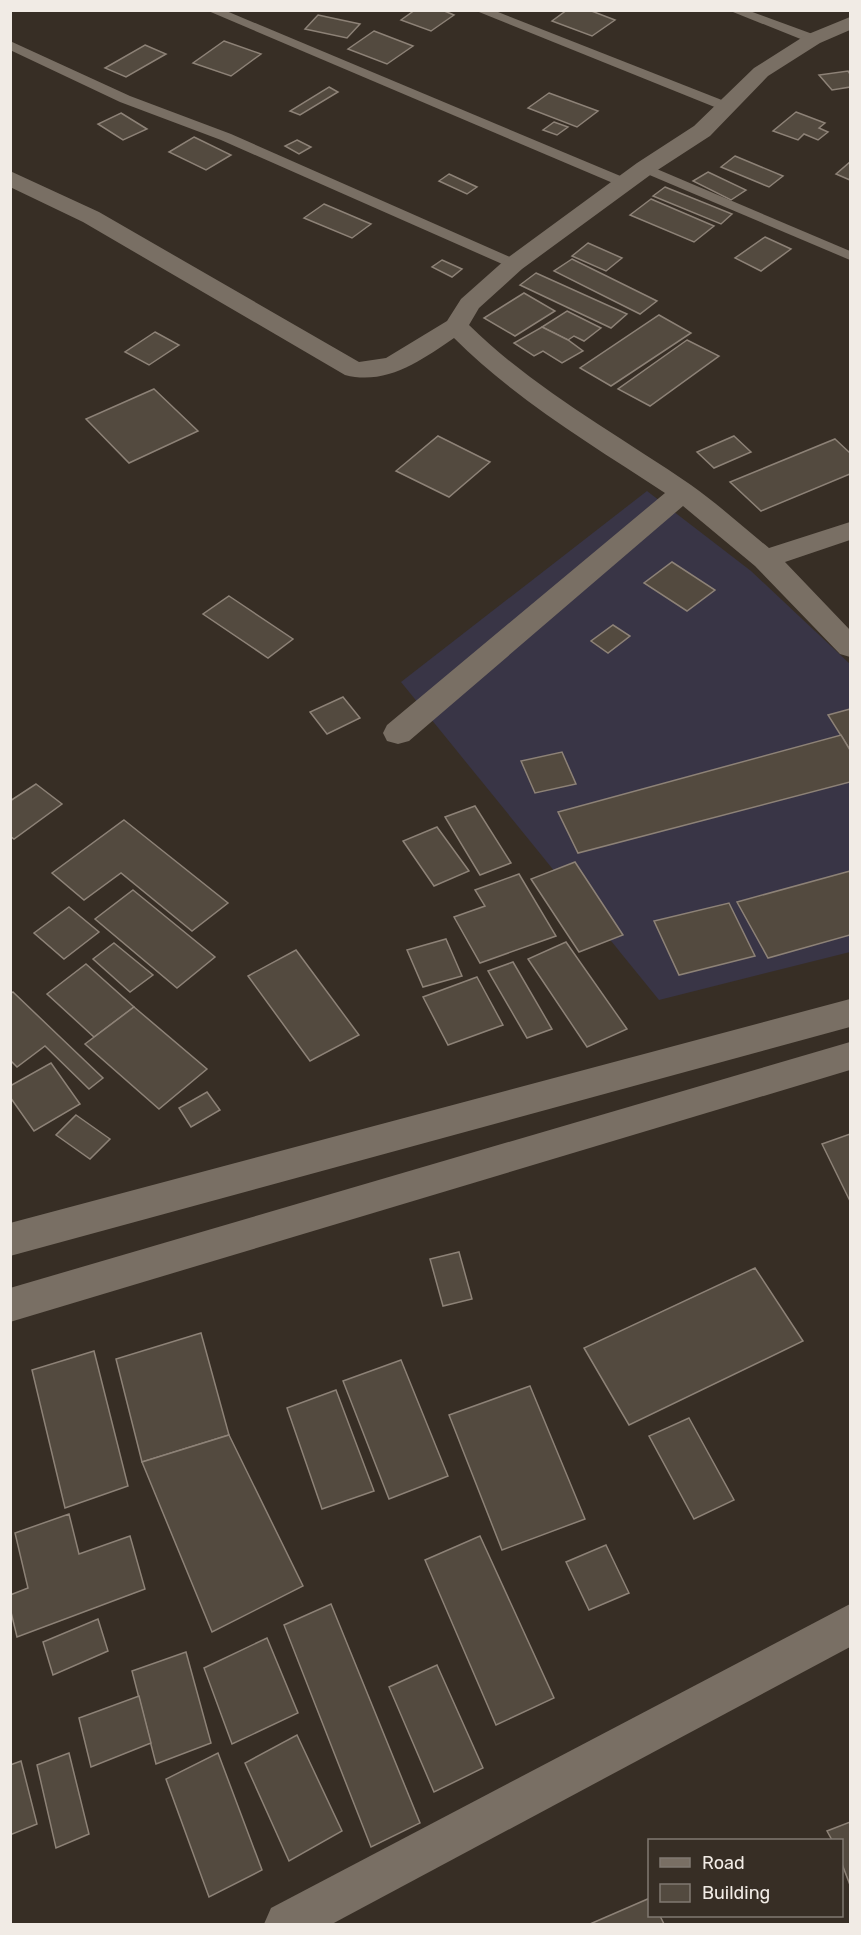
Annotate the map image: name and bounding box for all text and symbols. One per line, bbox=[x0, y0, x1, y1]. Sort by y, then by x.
legend bbox=[648, 1839, 843, 1917]
text: Road bbox=[702, 1852, 745, 1874]
text: Building bbox=[702, 1882, 770, 1904]

